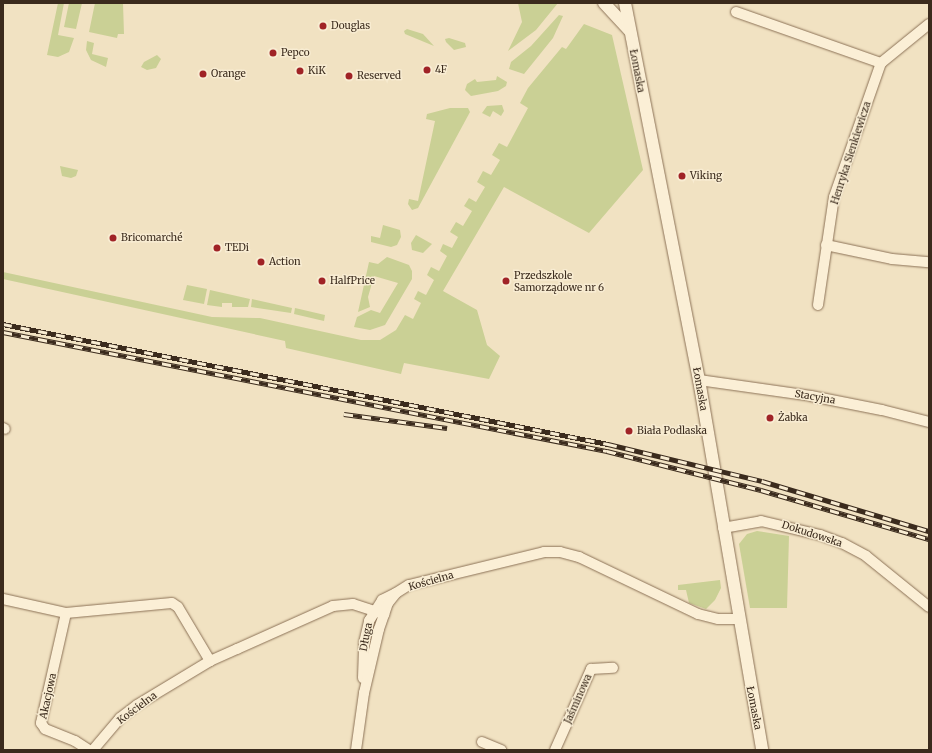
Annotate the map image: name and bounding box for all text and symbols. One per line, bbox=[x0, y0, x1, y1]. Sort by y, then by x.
place label: Douglas bbox=[331, 20, 370, 32]
marker: Douglas bbox=[318, 21, 328, 31]
place label: Pepco bbox=[281, 47, 310, 59]
marker: Pepco bbox=[268, 48, 278, 58]
street label: Łomaska bbox=[627, 48, 647, 94]
place label: 4F bbox=[435, 64, 447, 76]
place label: KiK bbox=[308, 65, 326, 77]
marker: 4F bbox=[422, 65, 432, 75]
marker: KiK bbox=[295, 66, 305, 76]
place label: Orange bbox=[211, 68, 246, 80]
marker: Orange bbox=[198, 69, 208, 79]
place label: Reserved bbox=[357, 70, 401, 82]
marker: Reserved bbox=[344, 71, 354, 81]
street label: Henryka Sienkiewicza bbox=[829, 100, 873, 206]
place label: Viking bbox=[690, 170, 722, 182]
marker: Viking bbox=[677, 171, 687, 181]
place label: Bricomarché bbox=[121, 232, 182, 244]
marker: Bricomarché bbox=[108, 233, 118, 243]
place label: TEDi bbox=[225, 242, 249, 254]
marker: TEDi bbox=[212, 243, 222, 253]
place label: Action bbox=[269, 256, 301, 268]
marker: Action bbox=[256, 257, 266, 267]
place label: Przedszkole Samorządowe nr 6 bbox=[514, 269, 604, 292]
place label: HalfPrice bbox=[330, 275, 375, 287]
marker: HalfPrice bbox=[317, 276, 327, 286]
marker: Przedszkole Samorządowe nr 6 bbox=[501, 276, 511, 286]
street label: Łomaska bbox=[690, 366, 710, 412]
street label: Stacyjna bbox=[794, 388, 836, 406]
place label: Żabka bbox=[778, 412, 808, 424]
marker: Żabka bbox=[765, 413, 775, 423]
place label: Biała Podlaska bbox=[637, 425, 707, 437]
marker: Biała Podlaska bbox=[624, 426, 634, 436]
street label: Dokudowska bbox=[780, 519, 844, 549]
street label: Kościelna bbox=[407, 569, 455, 593]
street label: Długa bbox=[357, 622, 375, 652]
street label: Akacjowa bbox=[37, 672, 59, 720]
street label: Jaśminowa bbox=[562, 672, 594, 726]
street label: Łomaska bbox=[744, 685, 764, 731]
street label: Kościelna bbox=[115, 689, 159, 727]

